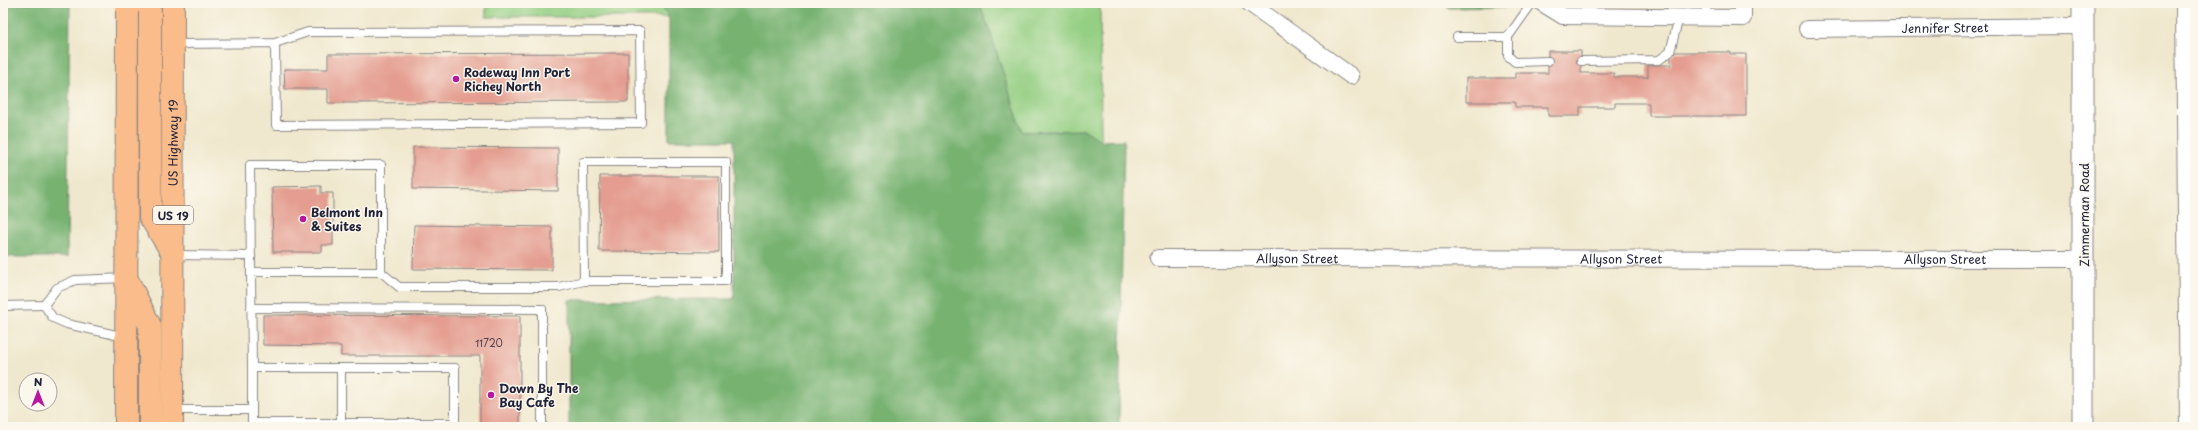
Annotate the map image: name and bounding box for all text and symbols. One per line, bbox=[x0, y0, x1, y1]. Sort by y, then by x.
street label: Jennifer Street bbox=[1901, 18, 1989, 37]
place label: Rodeway Inn Port Richey North bbox=[464, 63, 571, 95]
marker: Rodeway Inn Port Richey North bbox=[451, 74, 461, 84]
street label: US Highway 19 bbox=[164, 99, 182, 187]
street label: Zimmerman Road bbox=[2075, 163, 2093, 267]
place label: Belmont Inn & Suites bbox=[311, 203, 383, 235]
road number: US 19 bbox=[153, 206, 193, 224]
marker: Belmont Inn & Suites bbox=[298, 214, 308, 224]
street label: Allyson Street bbox=[1256, 249, 1338, 267]
street label: Allyson Street bbox=[1580, 249, 1662, 268]
street label: Allyson Street bbox=[1904, 250, 1986, 268]
house number: 11720 bbox=[475, 335, 503, 350]
north arrow bbox=[18, 372, 58, 412]
text: N bbox=[34, 373, 43, 390]
place label: Down By The Bay Cafe bbox=[499, 379, 579, 411]
marker: Down By The Bay Cafe bbox=[486, 390, 496, 400]

